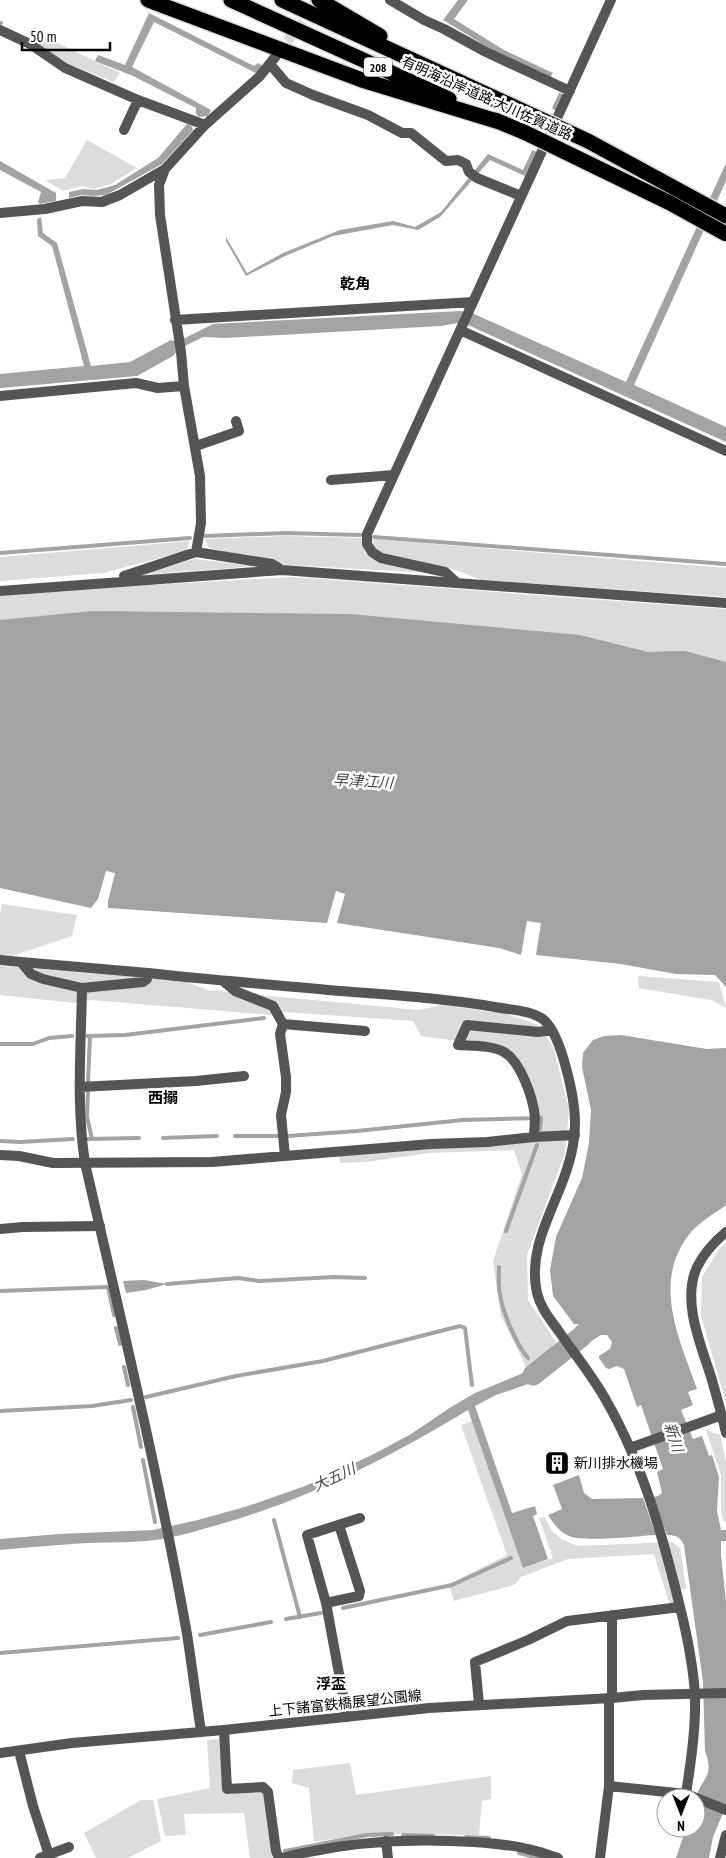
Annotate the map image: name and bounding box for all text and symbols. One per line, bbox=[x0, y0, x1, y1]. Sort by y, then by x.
scale bar bbox=[22, 20, 110, 52]
text: 50 m bbox=[30, 27, 56, 46]
street label: 有明海沿岸道路;大川佐賀道路 bbox=[399, 52, 575, 144]
road number: 208 bbox=[364, 58, 392, 76]
district label: 乾角 bbox=[340, 274, 370, 293]
water label: 早津江川 bbox=[333, 770, 395, 792]
district label: 西搦 bbox=[148, 1088, 178, 1107]
water label: 新川 bbox=[660, 1420, 688, 1456]
building icon: 新川排水機場 bbox=[544, 1450, 570, 1476]
place label: 新川排水機場 bbox=[574, 1454, 658, 1472]
water label: 大五川 bbox=[310, 1458, 360, 1495]
district label: 浮盃 bbox=[316, 1674, 346, 1693]
street label: 上下諸富鉄橋展望公園線 bbox=[267, 1686, 423, 1720]
north arrow bbox=[656, 1788, 706, 1838]
text: N bbox=[677, 1817, 685, 1835]

